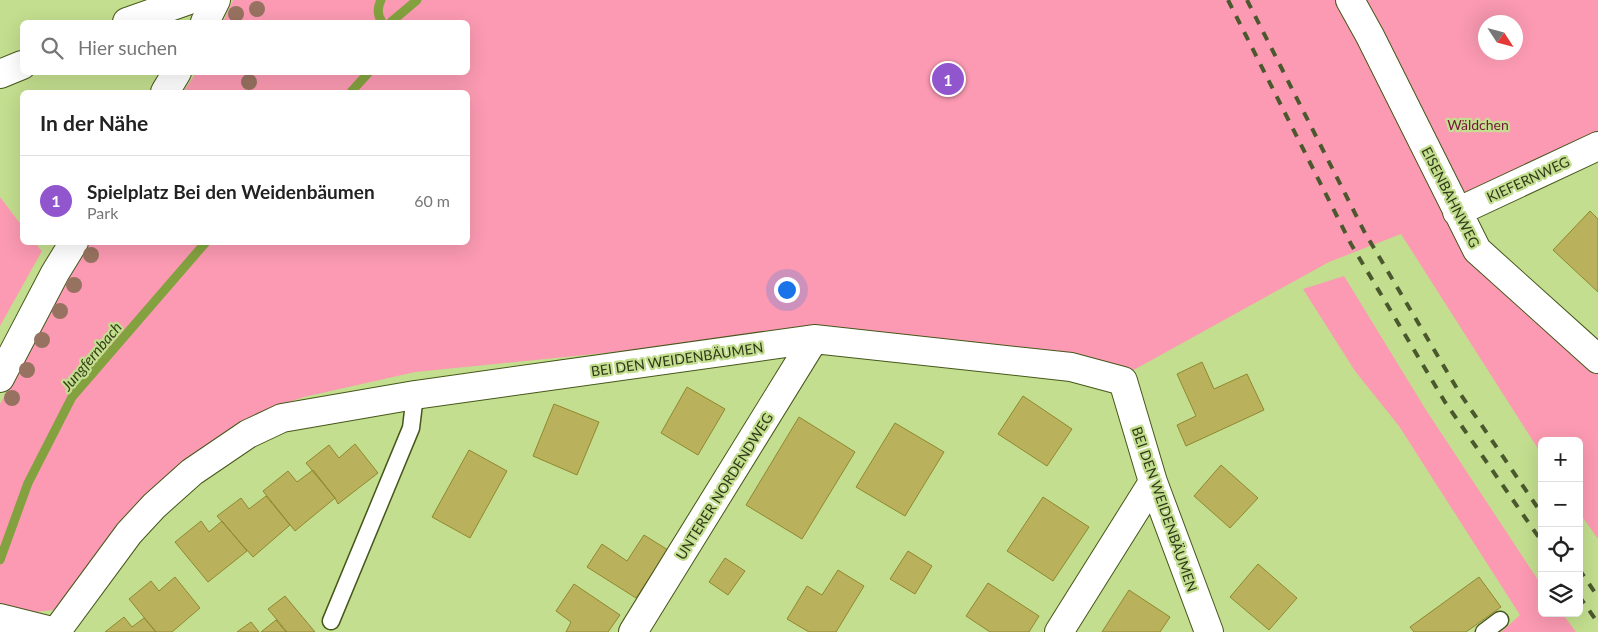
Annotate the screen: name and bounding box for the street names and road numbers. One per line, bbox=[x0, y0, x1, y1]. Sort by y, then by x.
street label: EISENBAHNWEG bbox=[1418, 144, 1484, 250]
street label: KIEFERNWEG bbox=[1484, 152, 1572, 206]
street label: BEI DEN WEIDENBÄUMEN bbox=[590, 339, 764, 379]
street label: UNTERER NORDENDWEG bbox=[672, 410, 776, 562]
street label: BEI DEN WEIDENBÄUMEN bbox=[1129, 424, 1201, 594]

